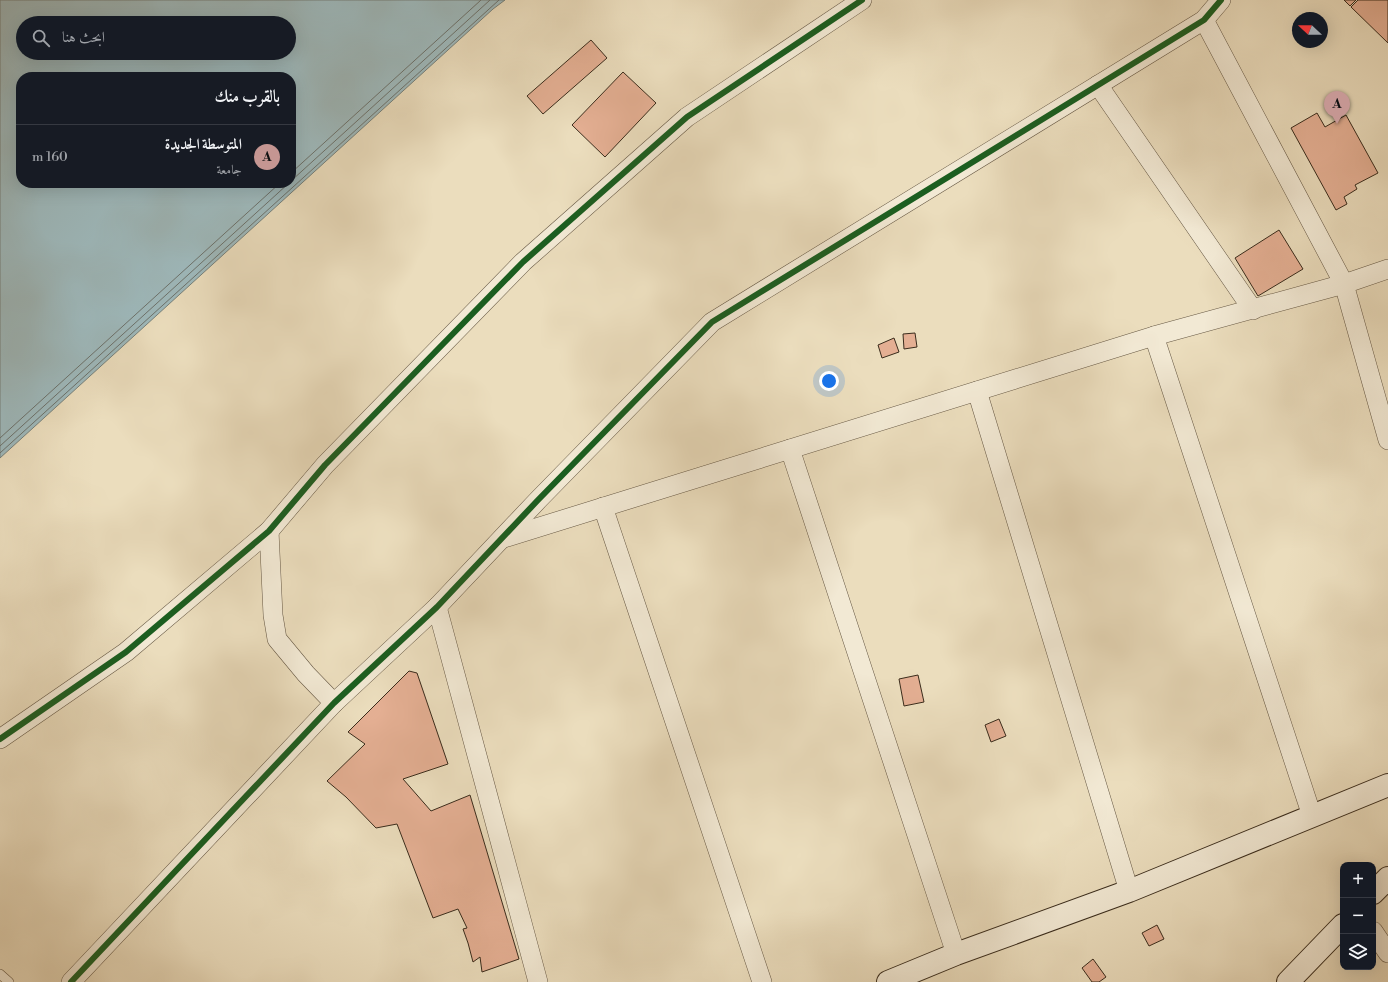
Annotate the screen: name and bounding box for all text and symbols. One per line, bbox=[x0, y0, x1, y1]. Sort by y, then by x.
north arrow bbox=[1292, 12, 1328, 48]
search box bbox=[16, 16, 296, 60]
icon: search bbox=[30, 27, 52, 49]
text: ابحث هنا bbox=[62, 28, 105, 47]
text: بالقرب منك bbox=[214, 86, 280, 108]
pin: A bbox=[1324, 91, 1350, 124]
text: المتوسطة الجديدة bbox=[165, 135, 242, 154]
text: 160 m bbox=[32, 149, 68, 165]
text: A bbox=[262, 149, 272, 165]
text: جامعة bbox=[216, 162, 242, 178]
your location bbox=[819, 371, 839, 391]
map controls bbox=[1340, 862, 1376, 970]
button: + bbox=[1340, 862, 1376, 898]
button: − bbox=[1340, 898, 1376, 934]
button: layers bbox=[1340, 934, 1376, 970]

